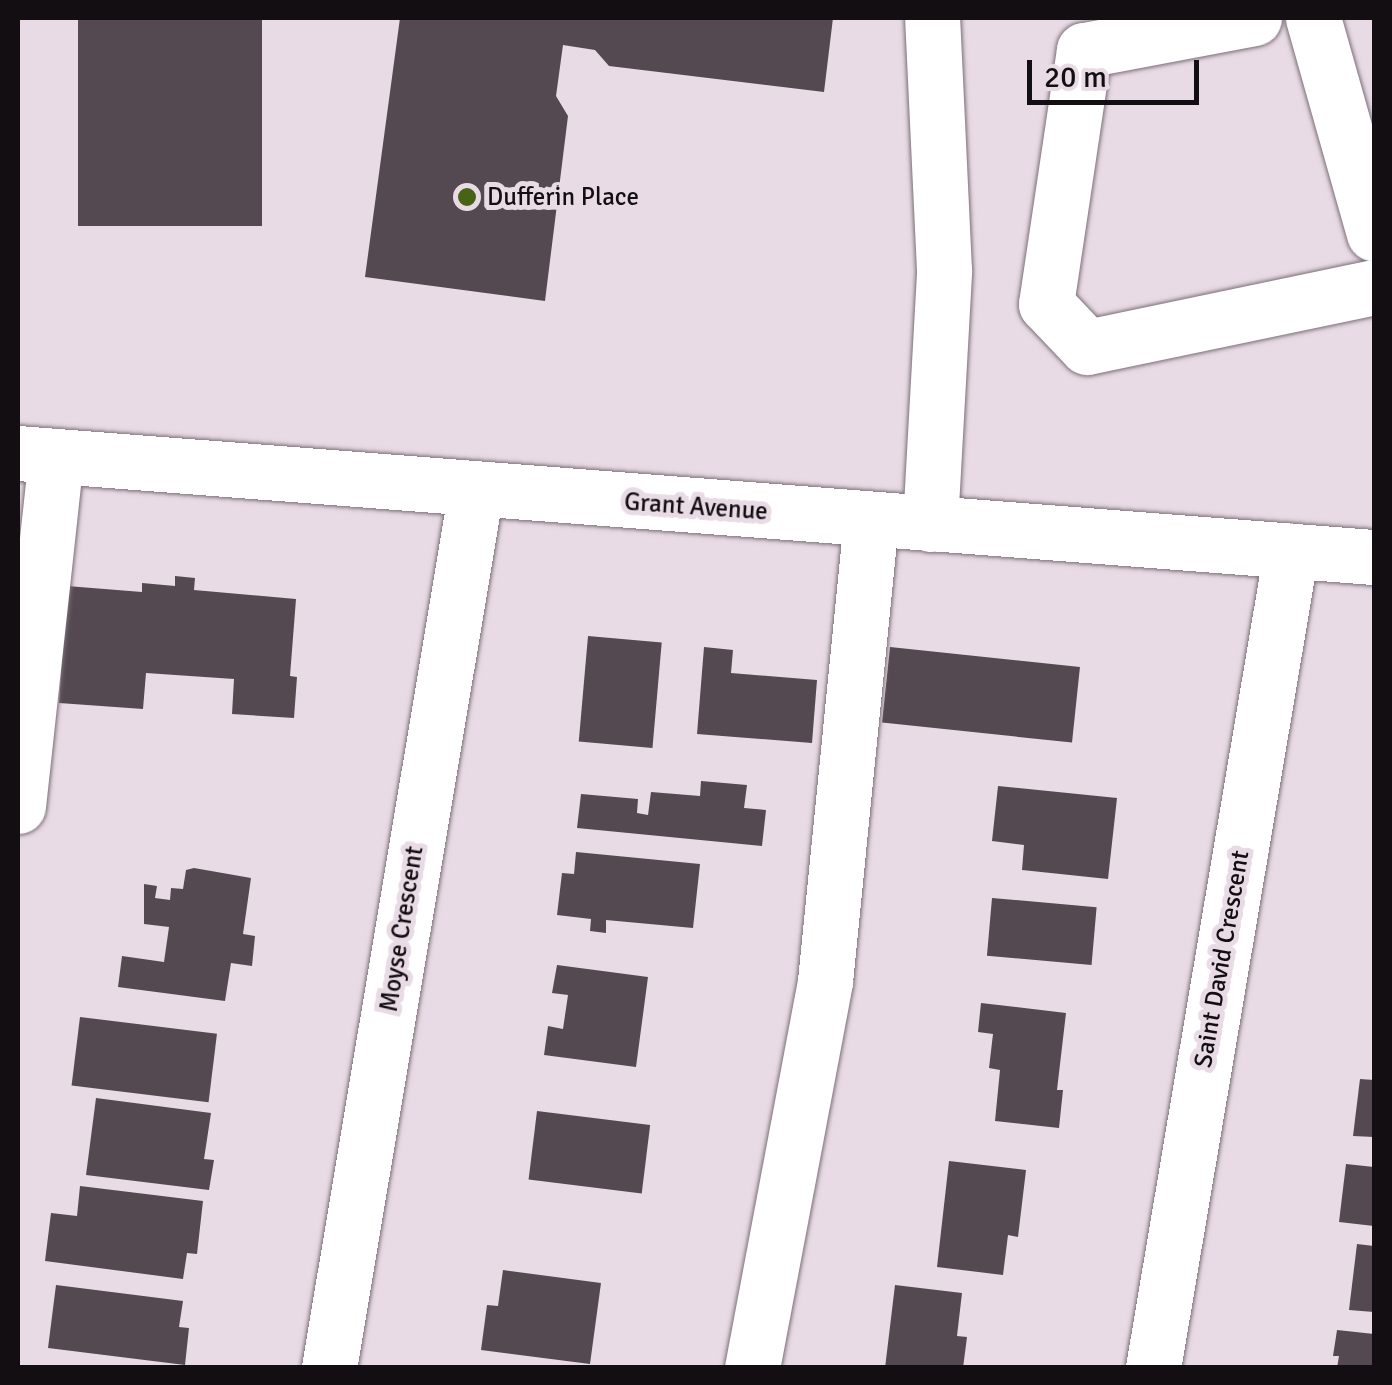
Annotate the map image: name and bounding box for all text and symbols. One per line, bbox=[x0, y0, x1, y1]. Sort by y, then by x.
scale bar bbox=[1032, 40, 1204, 102]
text: 20 m bbox=[1044, 59, 1107, 96]
place label: Dufferin Place bbox=[487, 182, 639, 212]
marker: Dufferin Place bbox=[456, 186, 478, 208]
street label: Grant Avenue bbox=[623, 487, 769, 527]
street label: Moyse Crescent bbox=[374, 844, 430, 1014]
street label: Saint David Crescent bbox=[1188, 848, 1256, 1070]

